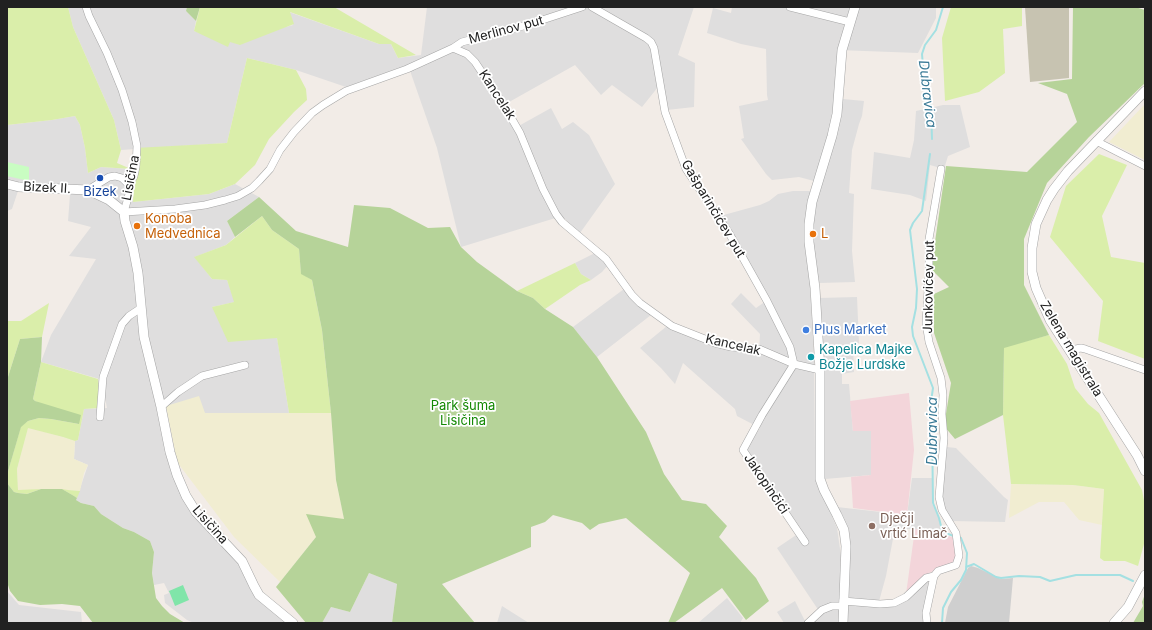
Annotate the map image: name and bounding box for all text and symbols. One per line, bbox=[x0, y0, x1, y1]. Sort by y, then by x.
street label: Merlinov put bbox=[467, 13, 545, 47]
water label: Dubravica bbox=[915, 59, 939, 129]
street label: Kancelak bbox=[475, 67, 519, 123]
street label: Lisičina bbox=[119, 154, 143, 202]
street label: Gašparinčićev put bbox=[678, 157, 748, 261]
marker: Bizek bbox=[95, 173, 105, 183]
street label: Bizek II. bbox=[23, 179, 71, 197]
place label: Bizek bbox=[83, 184, 117, 200]
place label: Konoba Medvednica bbox=[145, 211, 221, 242]
marker: Konoba Medvednica bbox=[132, 221, 142, 231]
place label: L bbox=[821, 226, 828, 242]
marker: L bbox=[808, 229, 818, 239]
street label: Junkovićev put bbox=[920, 240, 938, 334]
street label: Zelena magistrala bbox=[1036, 298, 1106, 400]
place label: Plus Market bbox=[814, 322, 886, 338]
marker: Plus Market bbox=[801, 325, 811, 335]
street label: Kancelak bbox=[704, 331, 762, 359]
place label: Kapelica Majke Božje Lurdske bbox=[819, 342, 912, 373]
marker: Kapelica Majke Božje Lurdske bbox=[806, 352, 816, 362]
water label: Dubravica bbox=[925, 397, 941, 465]
park label: Park šuma Lisičina bbox=[431, 398, 495, 429]
street label: Jakopinčići bbox=[740, 451, 792, 517]
street label: Lisičina bbox=[189, 503, 231, 547]
place label: Dječji vrtić Limač bbox=[880, 511, 948, 542]
marker: Dječji vrtić Limač bbox=[867, 521, 877, 531]

